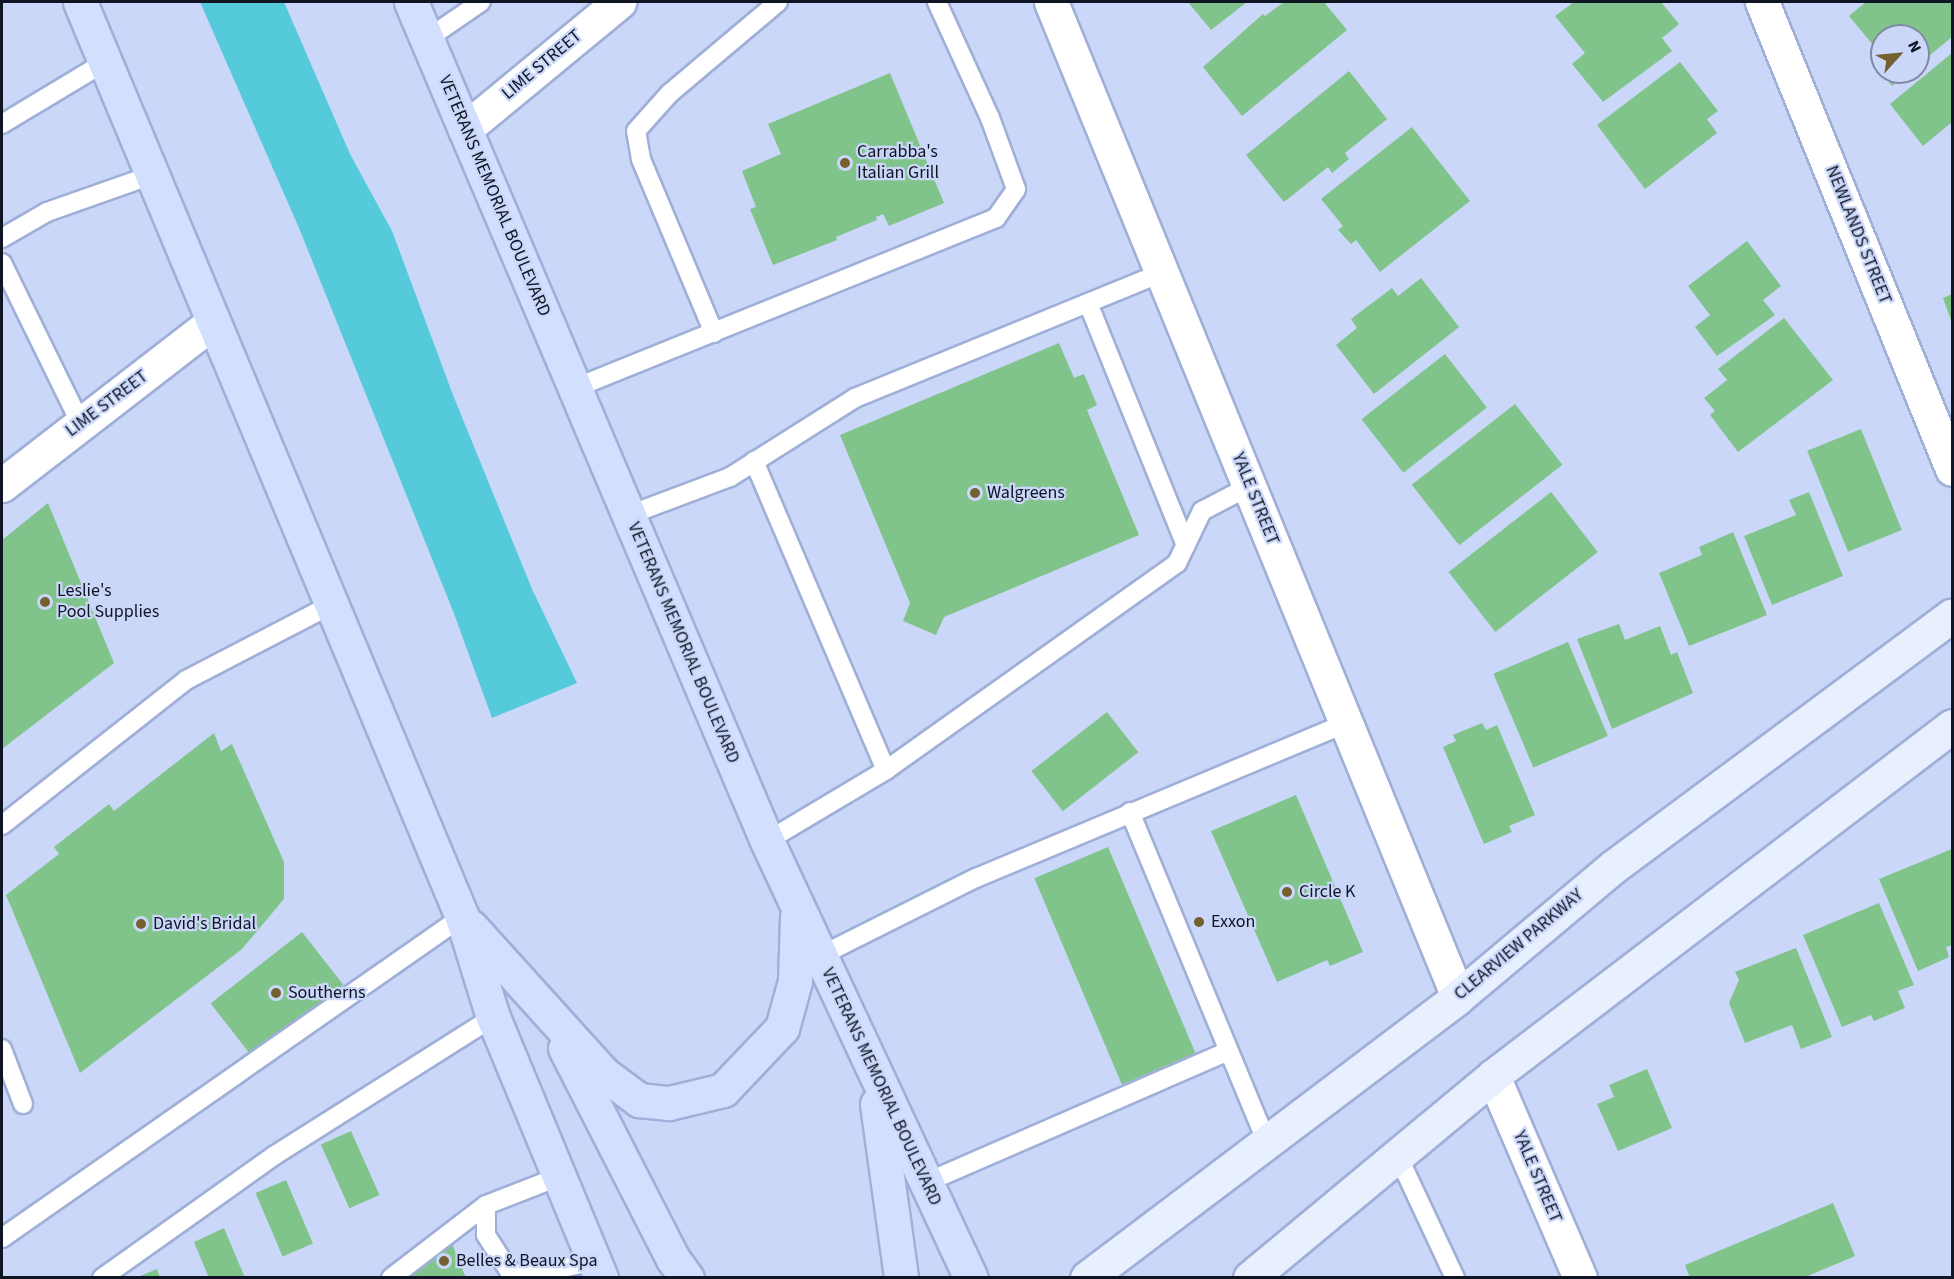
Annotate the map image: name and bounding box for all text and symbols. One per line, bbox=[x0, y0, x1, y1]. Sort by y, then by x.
north arrow bbox=[1870, 24, 1930, 84]
street label: LIME STREET bbox=[498, 25, 586, 105]
text: N bbox=[1902, 37, 1926, 56]
street label: VETERANS MEMORIAL BOULEVARD bbox=[433, 72, 555, 320]
place label: Carrabba's Italian Grill bbox=[857, 142, 939, 184]
marker: Carrabba's Italian Grill bbox=[838, 156, 852, 170]
street label: NEWLANDS STREET bbox=[1820, 163, 1896, 307]
street label: LIME STREET bbox=[62, 366, 152, 442]
street label: YALE STREET bbox=[1227, 450, 1283, 548]
place label: Walgreens bbox=[987, 482, 1065, 504]
marker: Walgreens bbox=[968, 486, 982, 500]
street label: VETERANS MEMORIAL BOULEVARD bbox=[622, 519, 744, 767]
place label: Leslie's Pool Supplies bbox=[57, 581, 159, 624]
marker: Leslie's Pool Supplies bbox=[38, 595, 52, 609]
place label: Circle K bbox=[1299, 881, 1356, 903]
marker: Circle K bbox=[1280, 885, 1294, 899]
street label: CLEARVIEW PARKWAY bbox=[1450, 885, 1588, 1005]
place label: Exxon bbox=[1211, 911, 1255, 933]
place label: David's Bridal bbox=[153, 913, 256, 935]
marker: Exxon bbox=[1192, 915, 1206, 929]
marker: David's Bridal bbox=[134, 917, 148, 931]
street label: VETERANS MEMORIAL BOULEVARD bbox=[816, 965, 946, 1209]
place label: Southerns bbox=[288, 982, 366, 1004]
marker: Southerns bbox=[269, 986, 283, 1000]
street label: YALE STREET bbox=[1508, 1128, 1566, 1226]
place label: Belles & Beaux Spa bbox=[456, 1250, 598, 1272]
marker: Belles & Beaux Spa bbox=[437, 1254, 451, 1268]

